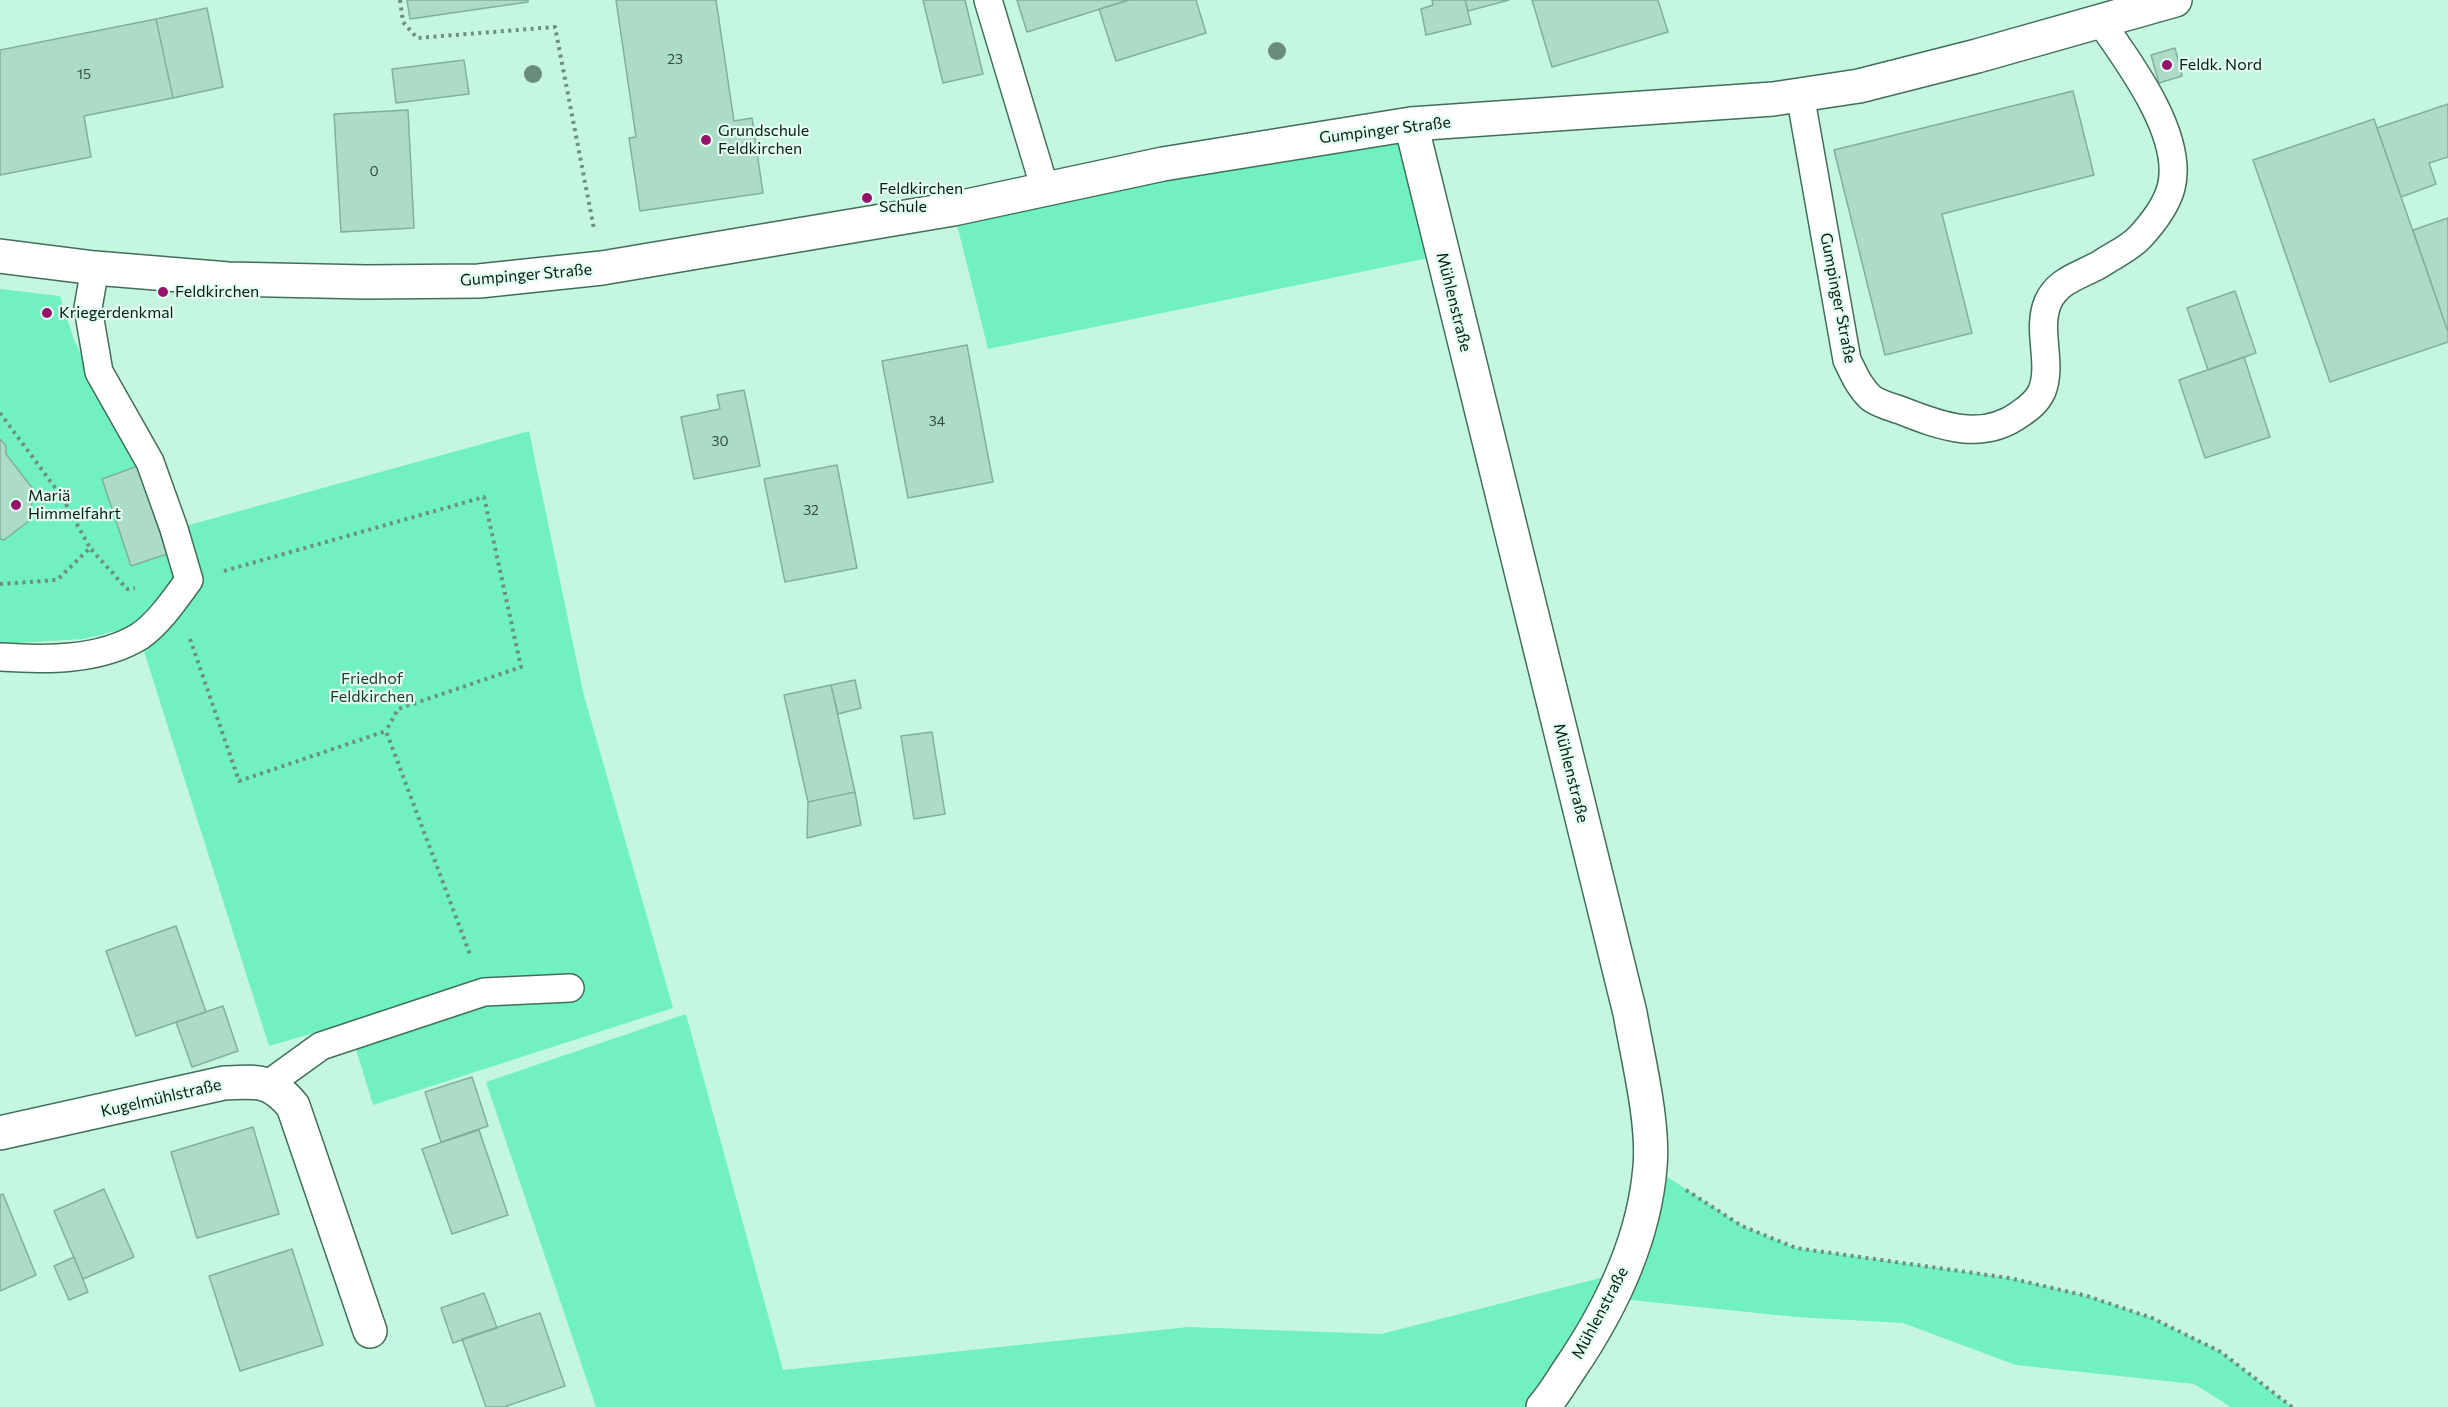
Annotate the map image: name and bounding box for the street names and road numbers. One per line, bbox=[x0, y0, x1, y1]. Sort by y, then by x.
street label: Gumpinger Straße bbox=[1318, 112, 1452, 148]
street label: Gumpinger Straße bbox=[1816, 231, 1860, 365]
street label: Mühlenstraße bbox=[1432, 250, 1476, 354]
street label: Gumpinger Straße bbox=[459, 260, 593, 290]
street label: Mühlenstraße bbox=[1549, 721, 1593, 825]
street label: Kugelmühlstraße bbox=[99, 1075, 223, 1121]
street label: Mühlenstraße bbox=[1568, 1264, 1632, 1362]

